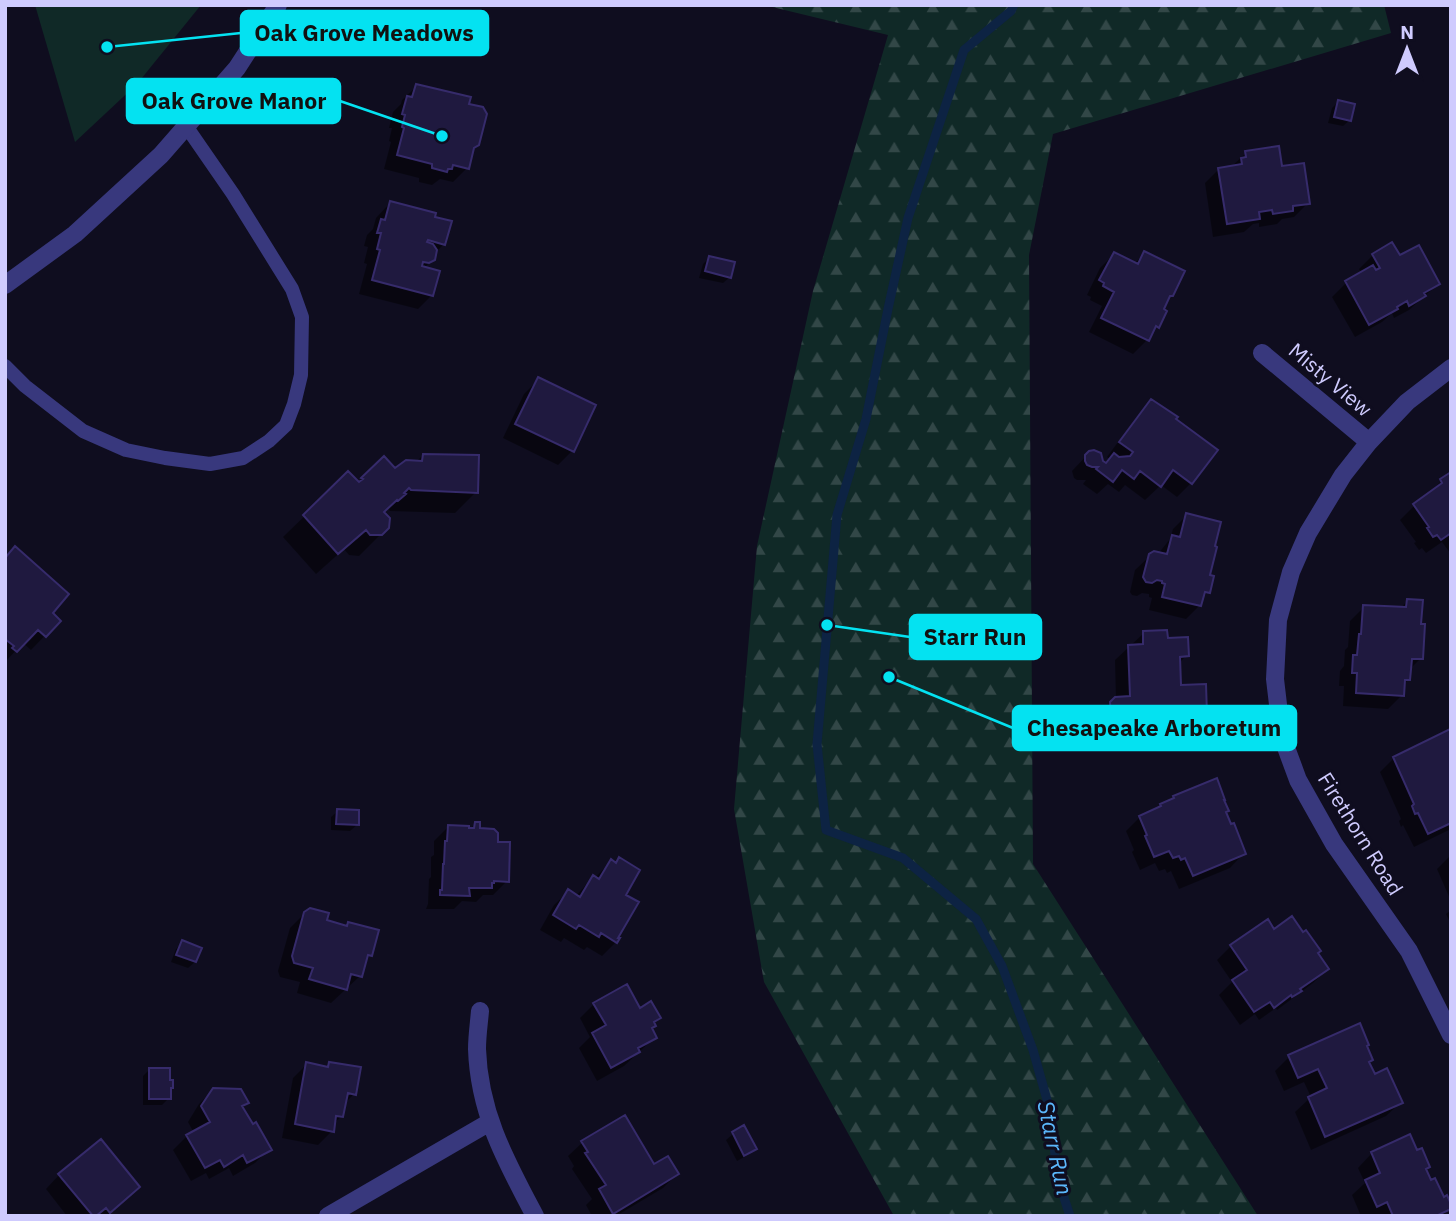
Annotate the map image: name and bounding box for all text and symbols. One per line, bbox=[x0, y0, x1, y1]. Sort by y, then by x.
callout: Oak Grove Meadows bbox=[241, 11, 488, 55]
north arrow bbox=[1372, 14, 1442, 84]
text: Oak Grove Meadows bbox=[254, 17, 474, 47]
text: N bbox=[1400, 20, 1414, 44]
callout: Oak Grove Manor bbox=[127, 79, 340, 123]
text: Oak Grove Manor bbox=[141, 85, 327, 115]
street label: Misty View bbox=[1283, 336, 1378, 422]
callout: Starr Run bbox=[910, 615, 1041, 659]
text: Starr Run bbox=[923, 621, 1027, 651]
callout: Chesapeake Arboretum bbox=[1013, 706, 1296, 750]
text: Chesapeake Arboretum bbox=[1027, 712, 1281, 742]
street label: Firethorn Road bbox=[1312, 767, 1410, 900]
water label: Starr Run bbox=[1031, 1098, 1081, 1198]

